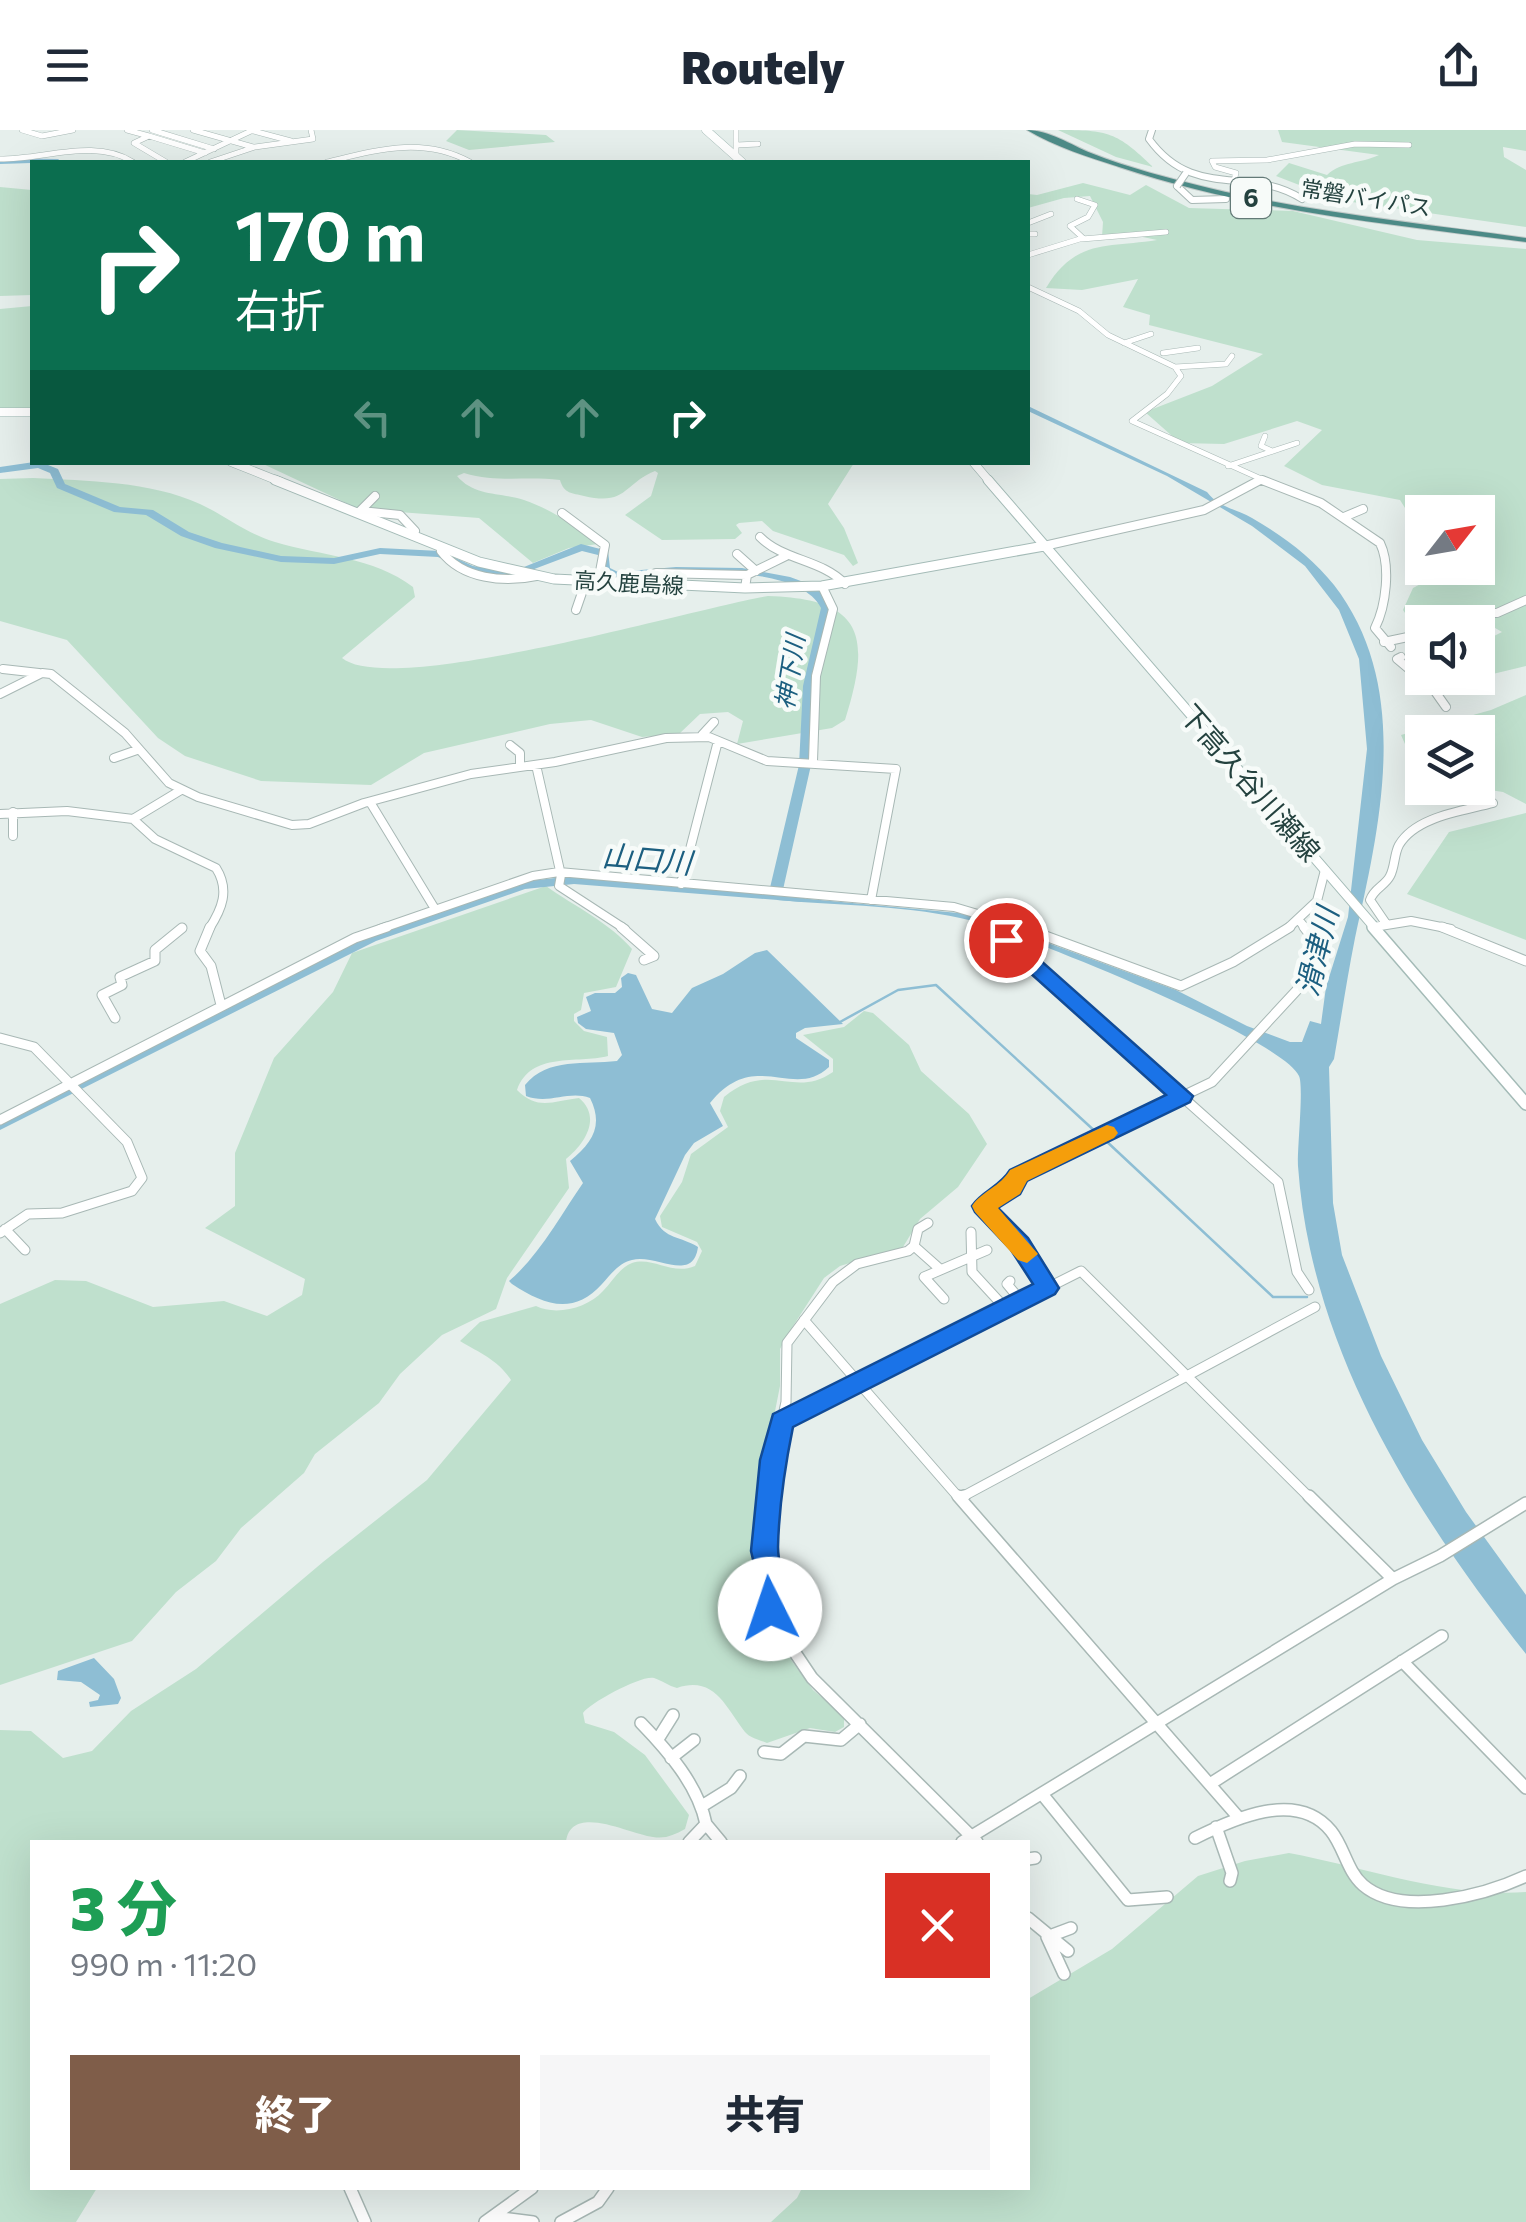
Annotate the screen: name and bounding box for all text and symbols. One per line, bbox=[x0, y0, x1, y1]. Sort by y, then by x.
icon: menu bbox=[40, 38, 95, 93]
text: Routely bbox=[681, 38, 845, 93]
icon: share bbox=[1431, 38, 1486, 93]
street label: 常磐バイパス bbox=[1299, 174, 1433, 221]
road number: 6 bbox=[1231, 178, 1271, 218]
text: 170 m bbox=[235, 190, 426, 275]
icon: right bbox=[70, 200, 200, 330]
text: 右折 bbox=[235, 281, 325, 336]
icon: left bbox=[345, 390, 400, 445]
icon: ahead bbox=[450, 390, 505, 445]
icon: ahead bbox=[555, 390, 610, 445]
icon: right bbox=[660, 390, 715, 445]
north arrow bbox=[1405, 495, 1495, 585]
map controls bbox=[1405, 495, 1495, 805]
street label: 高久鹿島線 bbox=[573, 566, 685, 599]
button: sound bbox=[1405, 605, 1495, 695]
water label: 神下川 bbox=[768, 630, 810, 711]
street label: 下高久谷川瀬線 bbox=[1174, 697, 1328, 867]
button: layers bbox=[1405, 715, 1495, 805]
water label: 山口川 bbox=[601, 835, 697, 880]
pin bbox=[964, 898, 1049, 983]
water label: 滑津川 bbox=[1287, 900, 1345, 1000]
icon: arrive bbox=[979, 913, 1034, 968]
position arrow bbox=[718, 1557, 822, 1661]
text: 3 分 bbox=[70, 1869, 177, 1942]
button: close bbox=[885, 1873, 990, 1978]
text: 990 m · 11:20 bbox=[70, 1943, 257, 1983]
button: 終了 bbox=[70, 2055, 520, 2170]
button: 共有 bbox=[540, 2055, 990, 2170]

